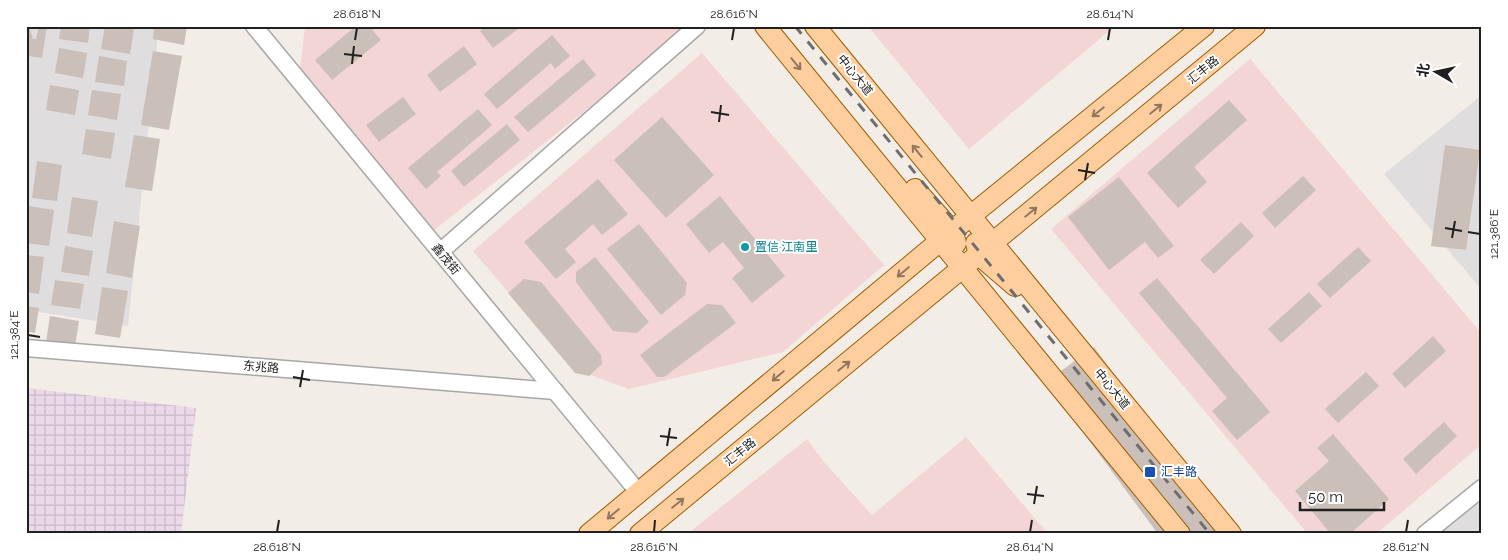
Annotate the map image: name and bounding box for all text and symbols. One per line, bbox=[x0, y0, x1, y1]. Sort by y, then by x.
text: 28.618°N bbox=[333, 7, 381, 21]
text: 28.616°N bbox=[710, 7, 758, 21]
text: 28.614°N bbox=[1087, 7, 1133, 21]
north arrow bbox=[1410, 48, 1460, 98]
street label: 中心大道 bbox=[834, 52, 876, 98]
street label: 汇丰路 bbox=[1185, 53, 1221, 87]
one-way arrow bbox=[790, 57, 801, 70]
text: 北 bbox=[1414, 62, 1432, 78]
one-way arrow bbox=[1149, 103, 1162, 114]
one-way arrow bbox=[1092, 107, 1105, 118]
one-way arrow bbox=[912, 145, 923, 158]
one-way arrow bbox=[1024, 207, 1037, 218]
text: 121.386°E bbox=[1487, 209, 1501, 259]
place label: 置信·江南里 bbox=[755, 240, 817, 254]
street label: 鑫茂街 bbox=[429, 241, 463, 277]
marker: 置信·江南里 bbox=[739, 241, 751, 253]
one-way arrow bbox=[897, 267, 910, 278]
text: 121.384°E bbox=[7, 310, 21, 360]
street label: 东兆路 bbox=[242, 358, 280, 376]
one-way arrow bbox=[837, 361, 850, 372]
street label: 中心大道 bbox=[1091, 366, 1133, 412]
one-way arrow bbox=[772, 371, 785, 382]
street label: 汇丰路 bbox=[722, 435, 758, 469]
marker: 汇丰路 bbox=[1143, 465, 1157, 479]
place label: 汇丰路 bbox=[1161, 465, 1197, 479]
scale bar bbox=[1300, 480, 1384, 512]
text: 50 m bbox=[1308, 488, 1343, 506]
one-way arrow bbox=[671, 497, 684, 508]
one-way arrow bbox=[607, 508, 620, 519]
text: 28.618°N bbox=[253, 540, 301, 554]
text: 28.616°N bbox=[630, 540, 678, 554]
text: 28.614°N bbox=[1007, 540, 1053, 554]
text: 28.612°N bbox=[1383, 540, 1429, 554]

